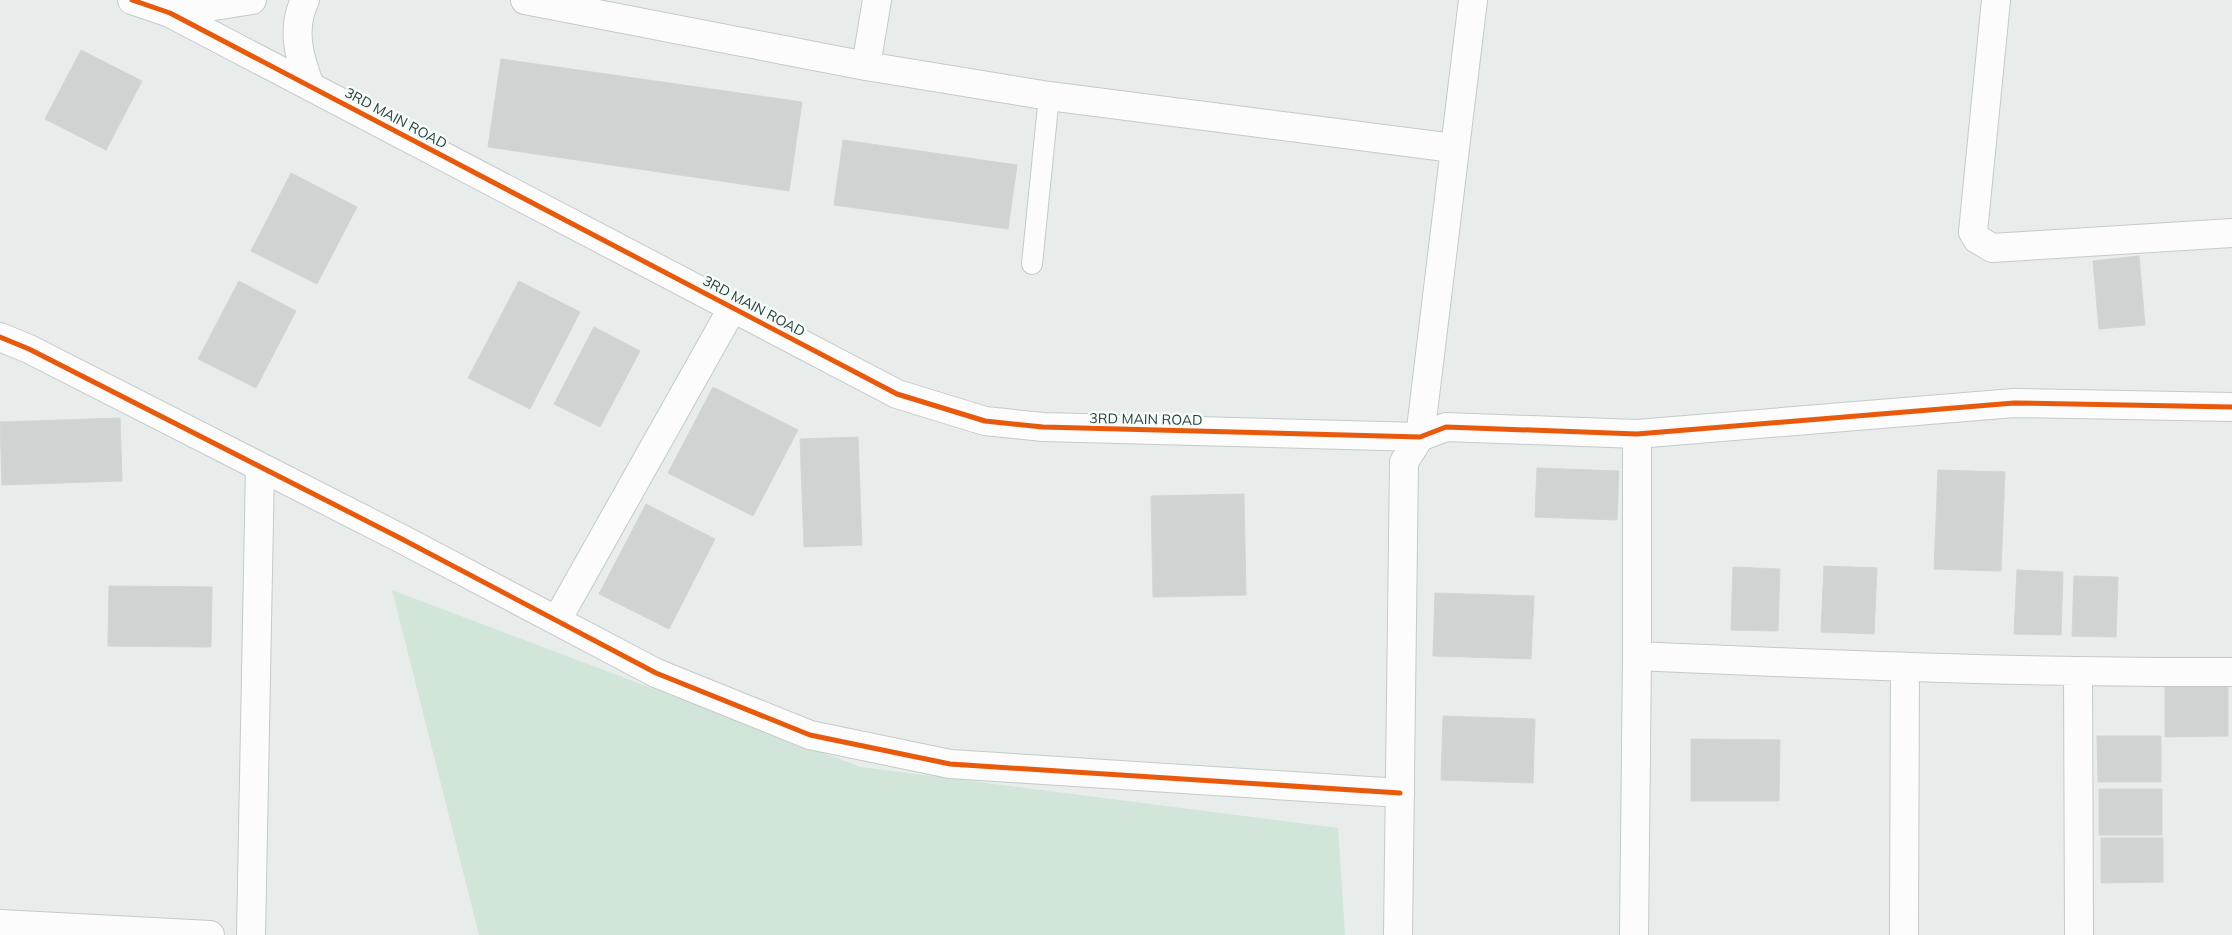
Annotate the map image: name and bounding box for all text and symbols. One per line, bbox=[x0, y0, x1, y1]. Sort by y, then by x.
street label: 3RD MAIN ROAD bbox=[342, 83, 450, 153]
street label: 3RD MAIN ROAD bbox=[700, 271, 808, 341]
street label: 3RD MAIN ROAD bbox=[1089, 409, 1203, 429]

